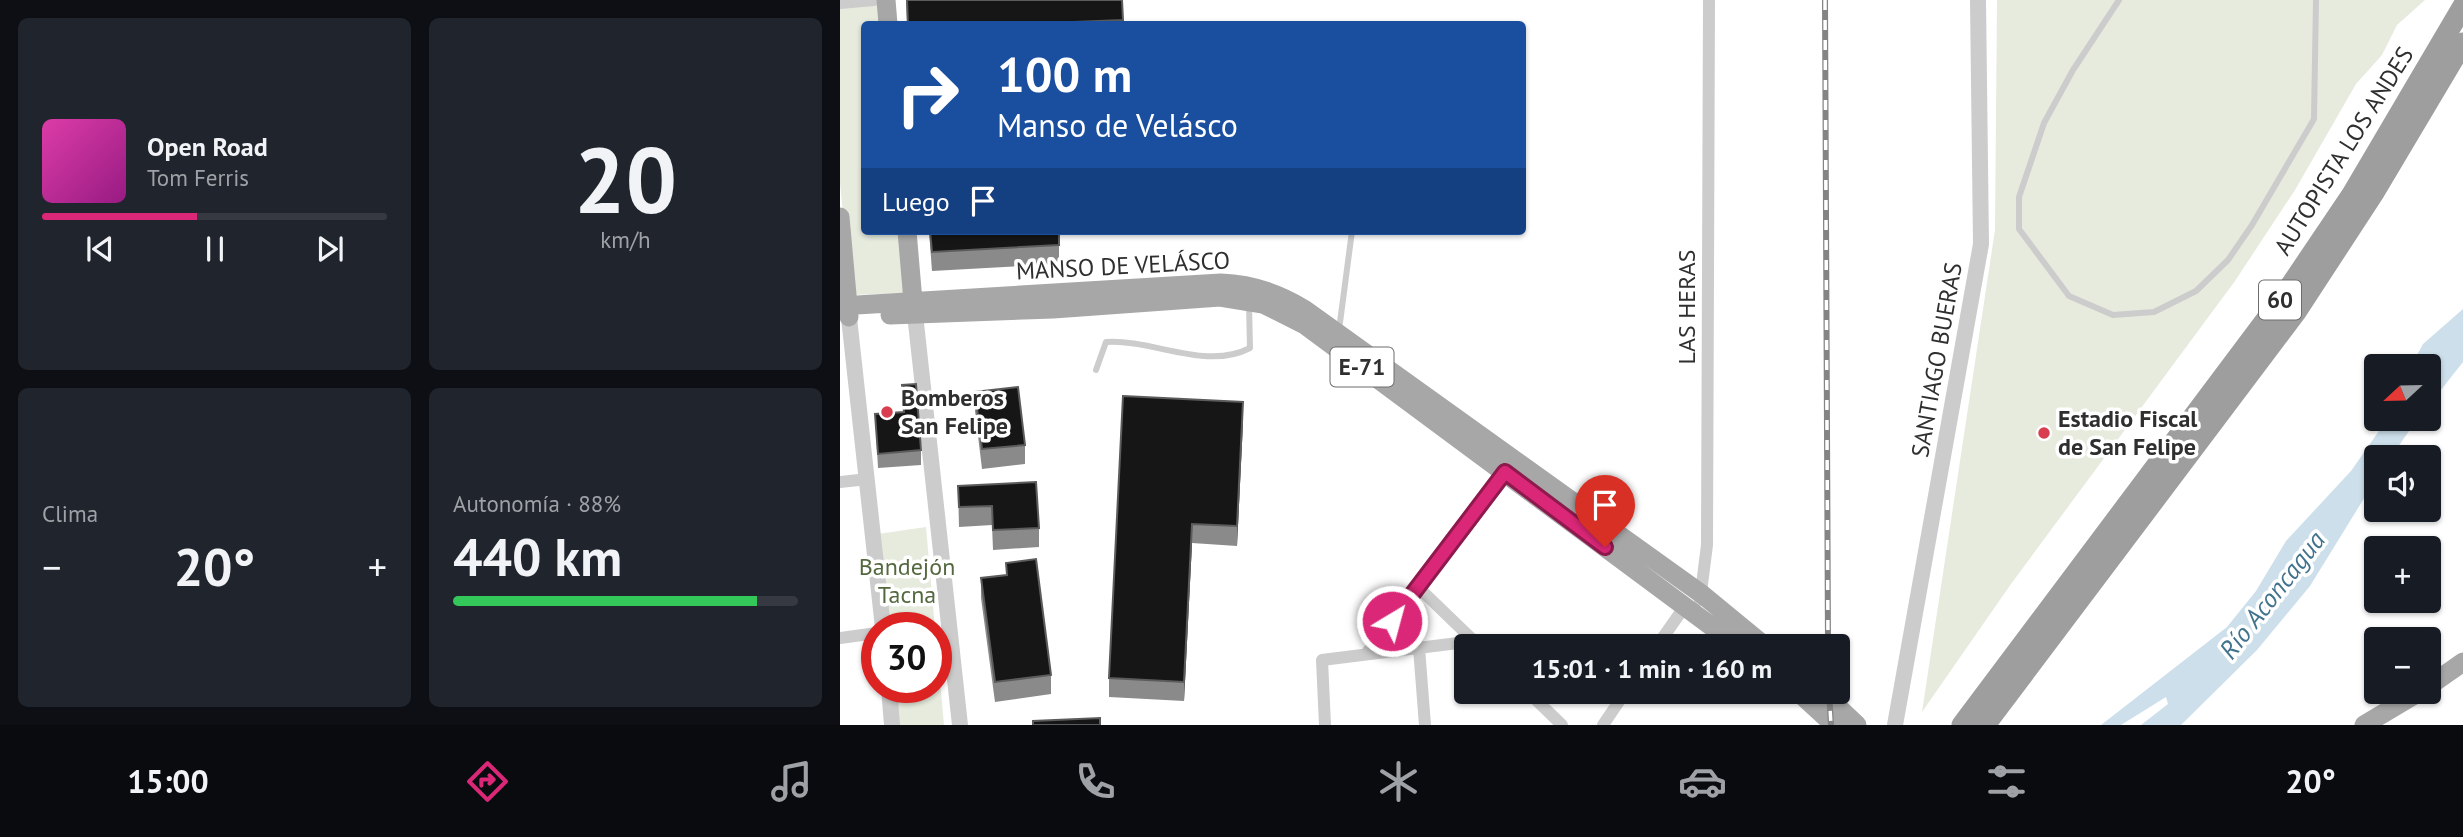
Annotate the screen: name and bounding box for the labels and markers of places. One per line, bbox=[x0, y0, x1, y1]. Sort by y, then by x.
place label: Bomberos San Felipe bbox=[901, 382, 1008, 441]
place label: Estadio Fiscal de San Felipe bbox=[2058, 403, 2198, 462]
marker: Bomberos San Felipe bbox=[879, 404, 895, 420]
marker: Estadio Fiscal de San Felipe bbox=[2036, 425, 2052, 441]
pin bbox=[1575, 475, 1635, 547]

